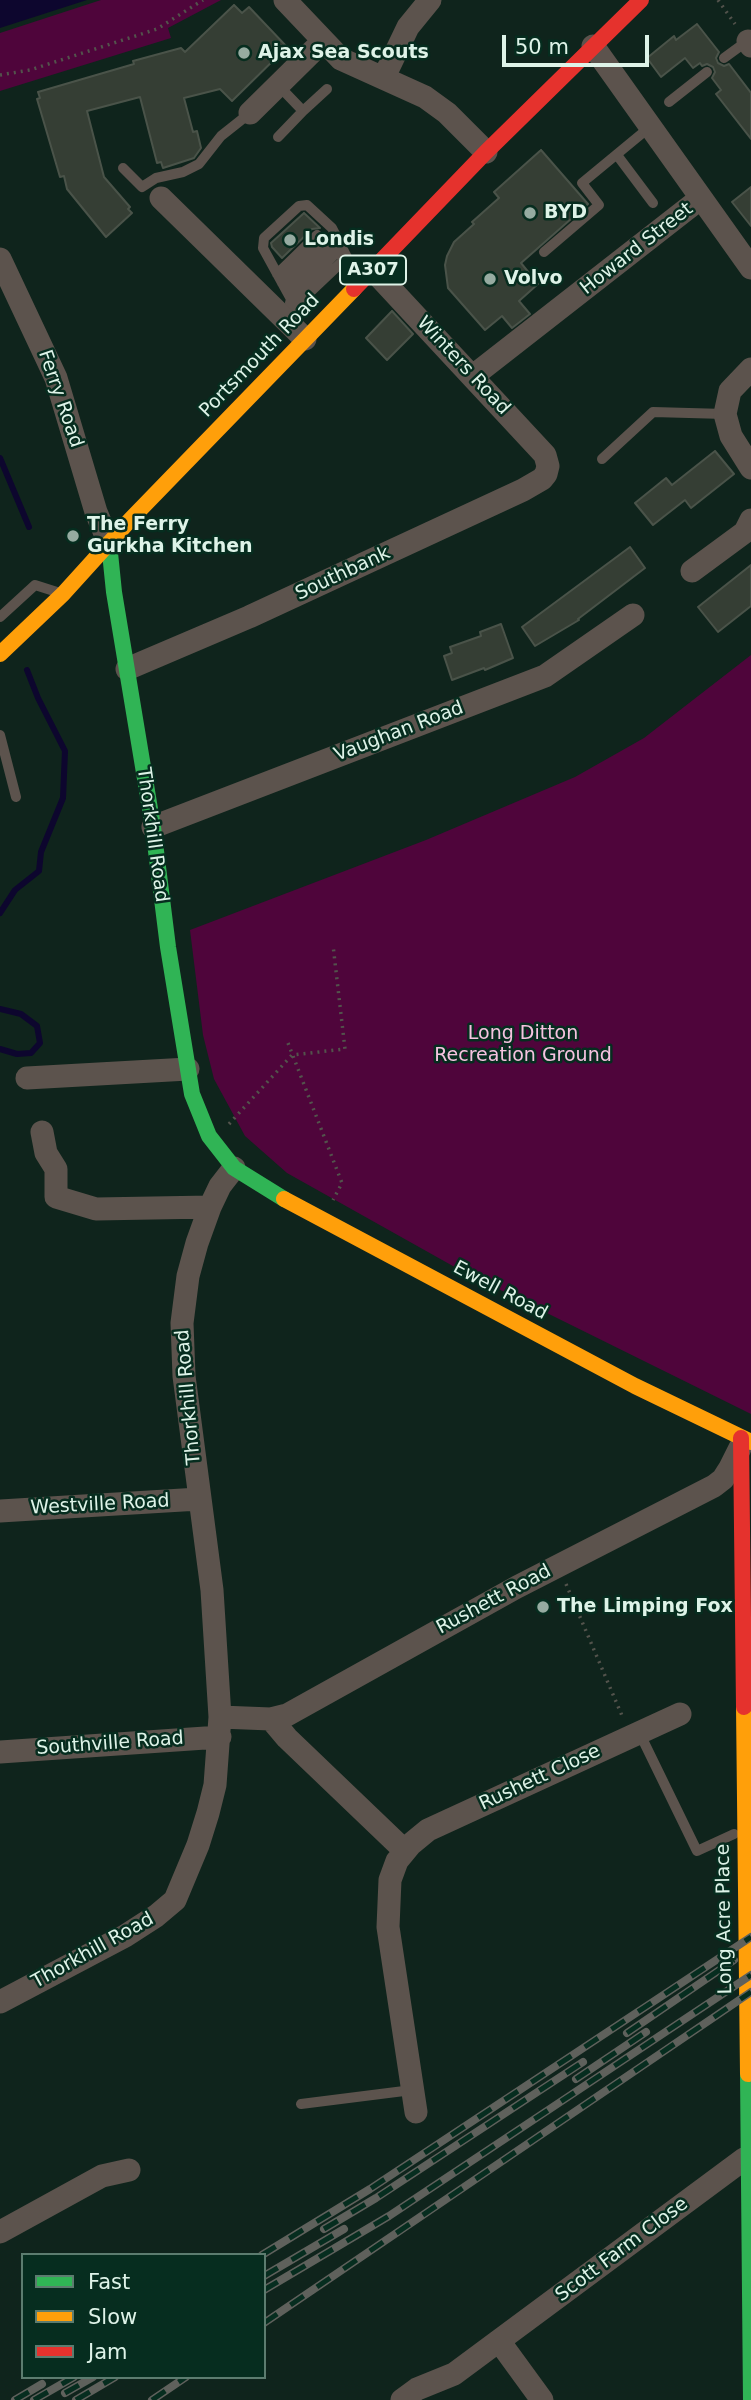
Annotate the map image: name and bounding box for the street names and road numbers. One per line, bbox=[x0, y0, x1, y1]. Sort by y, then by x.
street label: Howard Street bbox=[576, 198, 698, 300]
road number: A307 bbox=[340, 256, 406, 284]
street label: Portsmouth Road bbox=[195, 289, 325, 423]
street label: Winters Road bbox=[412, 312, 514, 420]
street label: Ferry Road bbox=[33, 347, 87, 451]
street label: Southbank bbox=[292, 542, 394, 606]
street label: Vaughan Road bbox=[331, 697, 467, 767]
street label: Thorkhill Road bbox=[131, 766, 173, 904]
street label: Ewell Road bbox=[449, 1257, 551, 1325]
street label: Thorkhill Road bbox=[172, 1328, 206, 1466]
street label: Westville Road bbox=[30, 1490, 170, 1520]
street label: Rushett Road bbox=[433, 1560, 555, 1640]
street label: Southville Road bbox=[36, 1727, 184, 1761]
street label: Rushett Close bbox=[476, 1740, 604, 1816]
street label: Long Acre Place bbox=[712, 1843, 738, 1995]
street label: Thorkhill Road bbox=[28, 1908, 158, 1994]
street label: Scott Farm Close bbox=[551, 2193, 693, 2307]

